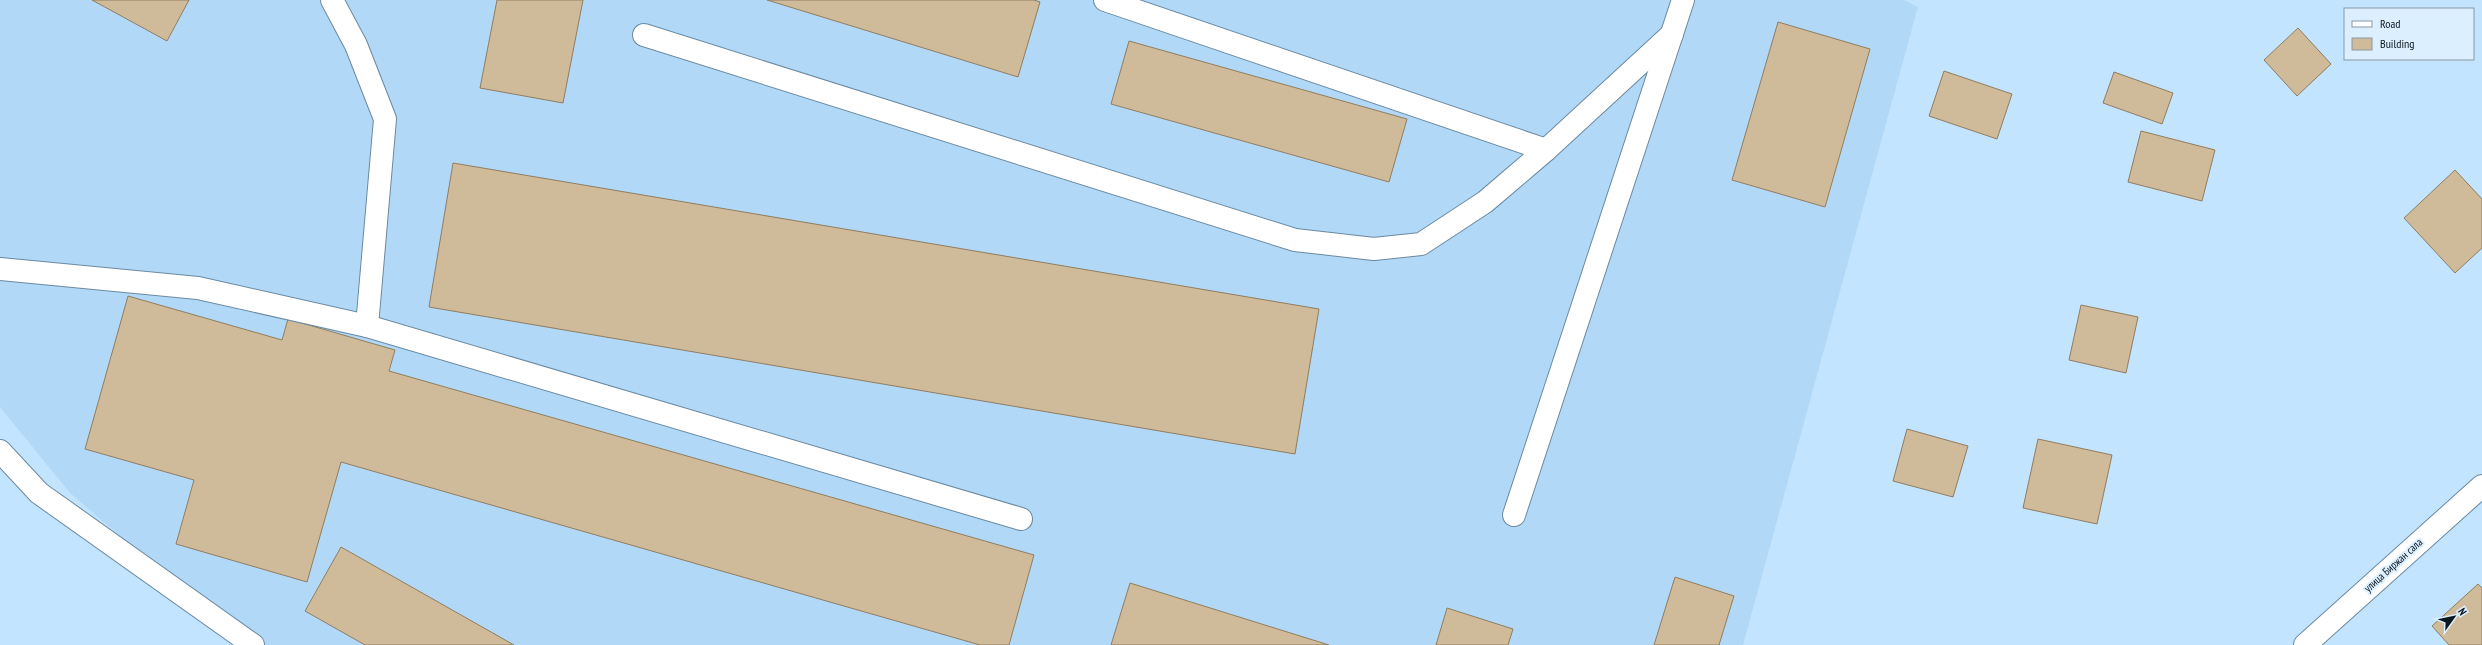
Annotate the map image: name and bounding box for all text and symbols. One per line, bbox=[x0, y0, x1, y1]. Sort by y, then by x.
legend bbox=[2344, 8, 2474, 60]
text: Road bbox=[2380, 16, 2400, 31]
text: Building bbox=[2380, 36, 2415, 51]
street label: улица Биржан сала bbox=[2361, 535, 2425, 595]
north arrow bbox=[2434, 597, 2474, 637]
text: N bbox=[2455, 605, 2470, 618]

